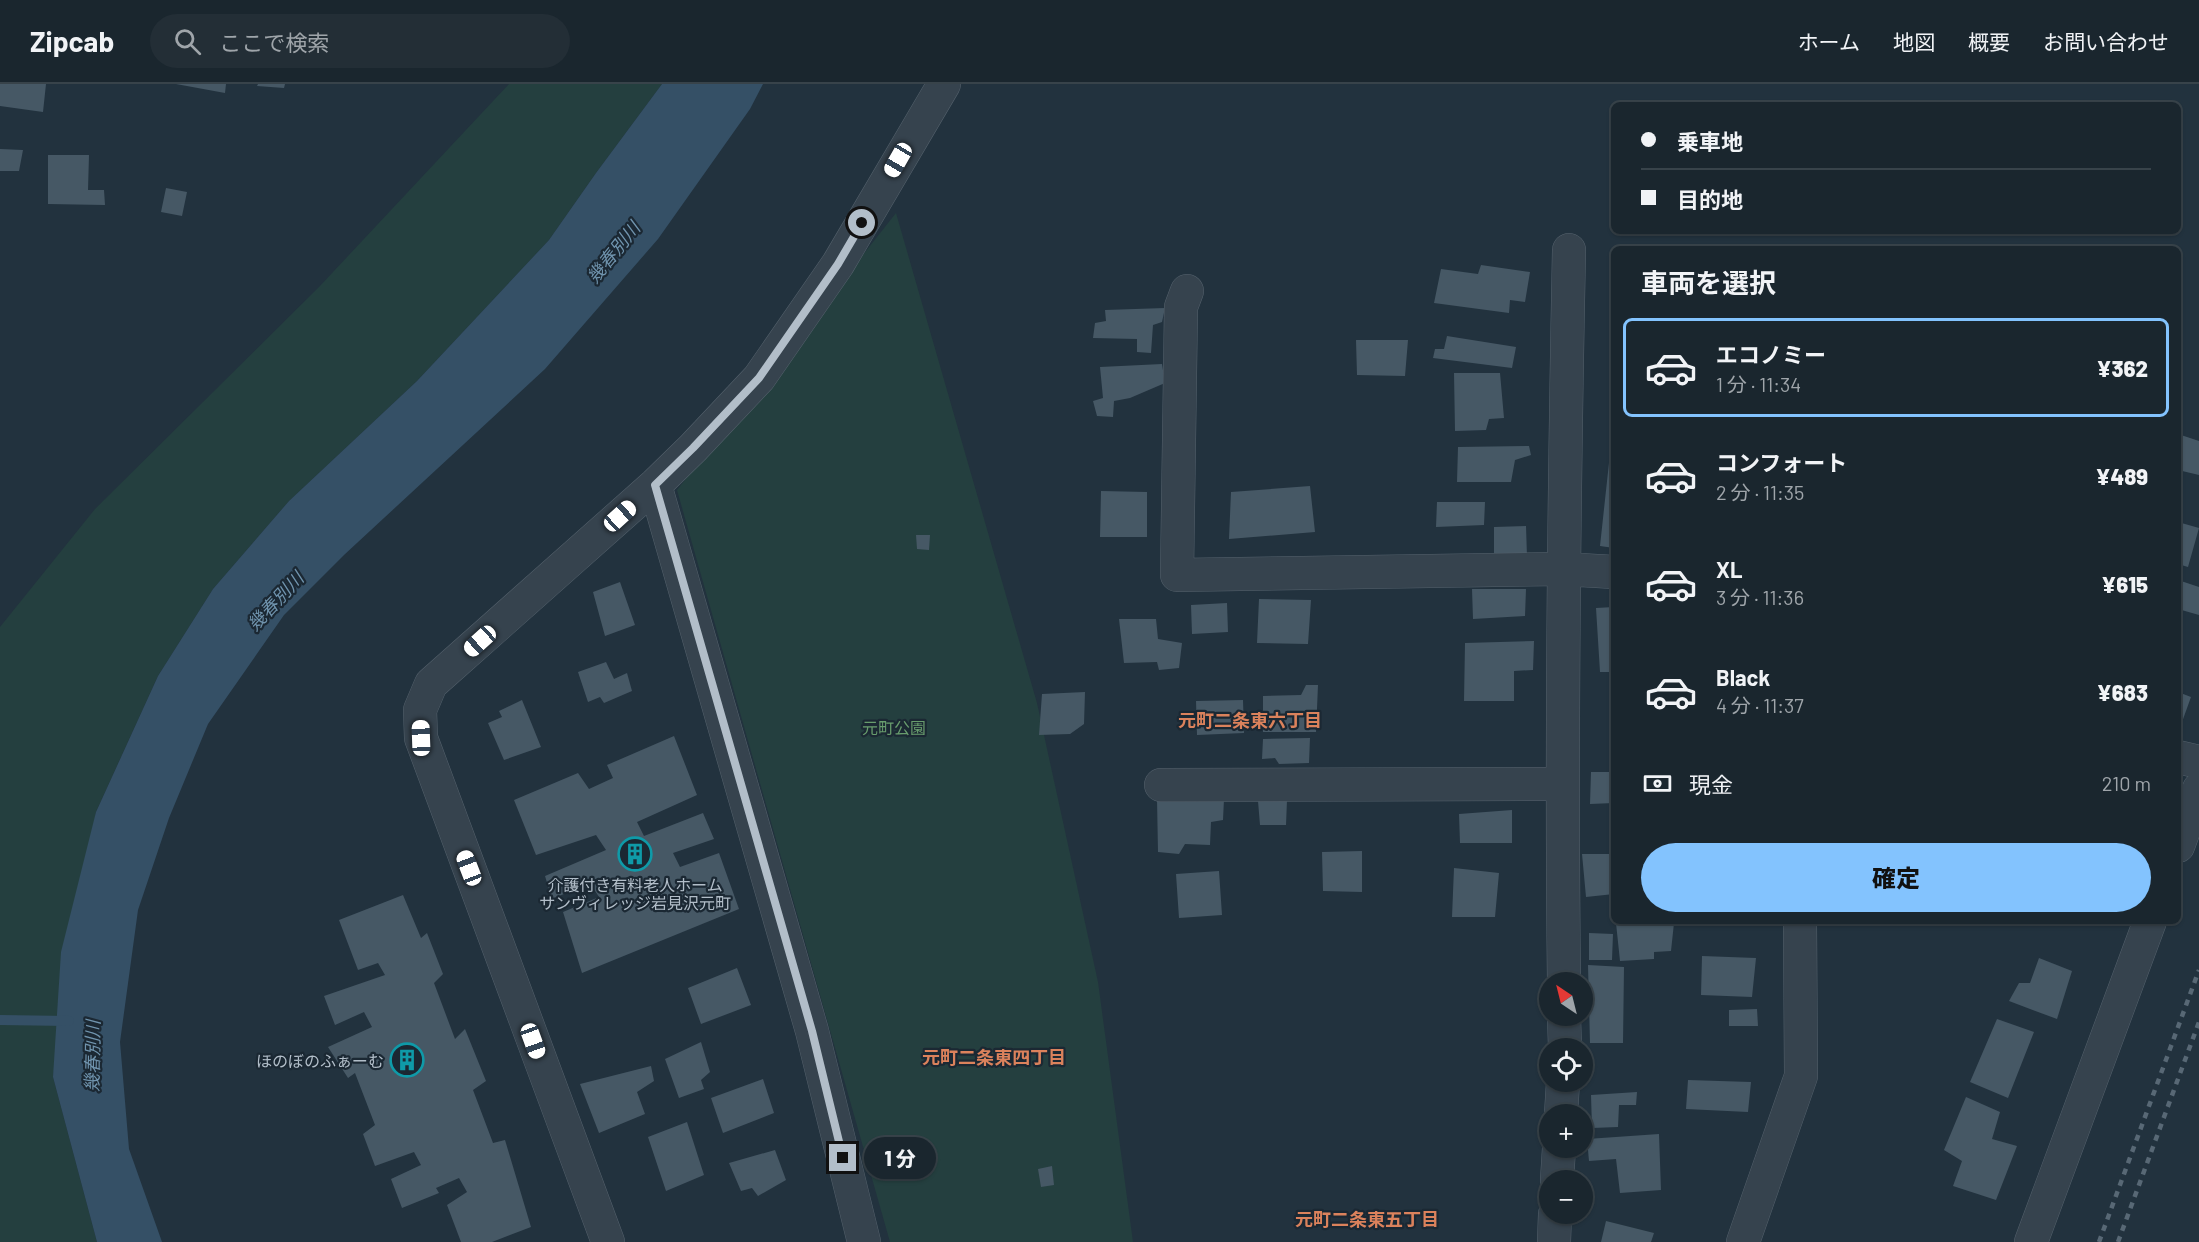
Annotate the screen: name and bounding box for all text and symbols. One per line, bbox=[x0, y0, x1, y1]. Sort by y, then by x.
search box bbox=[150, 14, 570, 68]
text: Zipcab bbox=[30, 24, 114, 58]
icon: search bbox=[171, 25, 204, 58]
text: ここで検索 bbox=[219, 29, 329, 55]
text: ホーム bbox=[1798, 29, 1860, 54]
text: 地図 bbox=[1893, 29, 1935, 54]
text: 概要 bbox=[1968, 29, 2010, 54]
text: お問い合わせ bbox=[2043, 29, 2169, 54]
text: 乗車地 bbox=[1677, 128, 1743, 154]
car bbox=[881, 140, 915, 180]
text: 目的地 bbox=[1677, 186, 1743, 212]
route start bbox=[848, 209, 875, 236]
water label: 幾春別川 bbox=[582, 216, 645, 287]
text: 車両を選択 bbox=[1641, 266, 1776, 298]
icon: car bbox=[1644, 341, 1698, 395]
text: エコノミー bbox=[1716, 341, 1826, 367]
text: ¥362 bbox=[2096, 355, 2148, 381]
text: 1 分 · 11:34 bbox=[1716, 372, 1801, 396]
icon: car bbox=[1644, 449, 1698, 503]
text: コンフォート bbox=[1716, 449, 1847, 475]
text: ¥489 bbox=[2095, 463, 2148, 489]
text: 2 分 · 11:35 bbox=[1716, 480, 1804, 504]
car bbox=[601, 497, 639, 535]
text: XL bbox=[1716, 556, 1742, 582]
icon: car bbox=[1644, 557, 1698, 611]
water label: 幾春別川 bbox=[242, 566, 309, 635]
text: ¥615 bbox=[2101, 571, 2148, 597]
text: 3 分 · 11:36 bbox=[1716, 585, 1804, 609]
car bbox=[461, 622, 499, 660]
text: Black bbox=[1716, 664, 1770, 690]
icon: car bbox=[1644, 665, 1698, 719]
text: ¥683 bbox=[2097, 679, 2148, 705]
text: 4 分 · 11:37 bbox=[1716, 693, 1804, 717]
district label: 元町二条東六丁目 bbox=[1178, 709, 1322, 731]
park label: 元町公園 bbox=[862, 718, 926, 737]
car bbox=[411, 720, 431, 756]
icon: cash bbox=[1641, 767, 1674, 800]
text: 現金 bbox=[1689, 771, 1733, 797]
text: 210 m bbox=[2102, 771, 2151, 795]
building icon: 介護付き有料老人ホーム サンヴィレッジ岩見沢元町 bbox=[617, 836, 653, 872]
button: 確定 bbox=[1641, 843, 2151, 912]
car bbox=[454, 848, 484, 888]
place label: 介護付き有料老人ホーム サンヴィレッジ岩見沢元町 bbox=[539, 875, 731, 912]
north arrow bbox=[1539, 972, 1593, 1026]
map controls bbox=[1539, 972, 1593, 1224]
water label: 幾春別川 bbox=[80, 1018, 104, 1092]
car bbox=[518, 1021, 548, 1061]
button: locate bbox=[1539, 1038, 1593, 1092]
building icon: ほのぼのふぁーむ bbox=[389, 1042, 425, 1078]
district label: 元町二条東四丁目 bbox=[922, 1046, 1066, 1068]
place label: ほのぼのふぁーむ bbox=[256, 1051, 384, 1070]
button: + bbox=[1539, 1104, 1593, 1158]
callout: 1 分 bbox=[864, 1137, 936, 1179]
route end bbox=[829, 1144, 856, 1171]
text: 1 分 bbox=[884, 1146, 916, 1170]
button: − bbox=[1539, 1170, 1593, 1224]
district label: 元町二条東五丁目 bbox=[1295, 1208, 1439, 1230]

